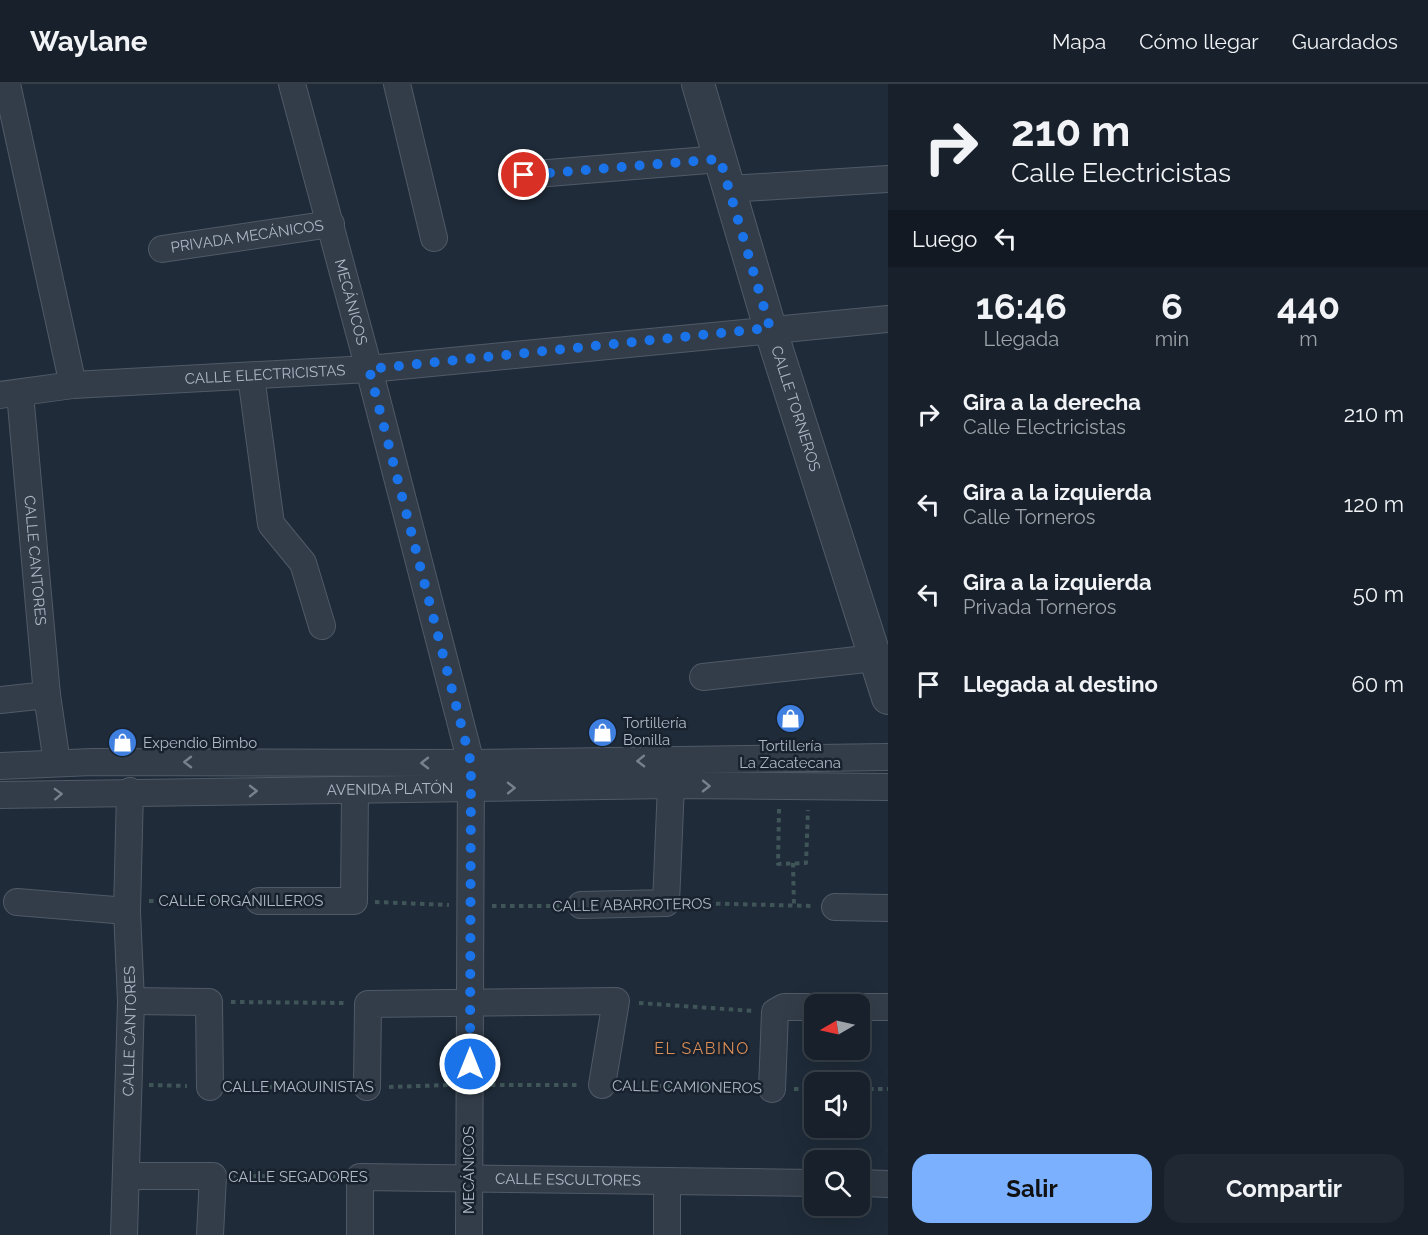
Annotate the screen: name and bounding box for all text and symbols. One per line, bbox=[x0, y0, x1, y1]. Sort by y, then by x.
text: Waylane bbox=[30, 25, 147, 58]
text: Mapa bbox=[1052, 29, 1106, 54]
text: Cómo llegar bbox=[1139, 29, 1259, 54]
text: Guardados bbox=[1292, 29, 1398, 54]
text: 210 m bbox=[1011, 107, 1130, 156]
icon: right bbox=[912, 108, 990, 186]
pin bbox=[498, 149, 549, 200]
text: Calle Electricistas bbox=[1011, 157, 1231, 188]
icon: arrive bbox=[507, 158, 540, 191]
street label: PRIVADA MECÁNICOS bbox=[169, 216, 325, 257]
icon: left bbox=[989, 222, 1022, 255]
text: Luego bbox=[912, 226, 977, 252]
street label: MECÁNICOS bbox=[331, 257, 371, 347]
text: 16:46 bbox=[976, 285, 1067, 327]
text: 6 bbox=[1161, 285, 1183, 327]
text: 440 bbox=[1277, 285, 1340, 327]
text: Llegada bbox=[984, 327, 1059, 351]
text: min bbox=[1155, 327, 1189, 351]
text: m bbox=[1299, 327, 1318, 351]
street label: CALLE TORNEROS bbox=[767, 343, 824, 474]
street label: CALLE ELECTRICISTAS bbox=[184, 361, 346, 388]
text: Gira a la derecha bbox=[963, 389, 1141, 415]
icon: right bbox=[912, 398, 945, 431]
text: 210 m bbox=[1344, 401, 1404, 427]
text: Calle Electricistas bbox=[963, 415, 1126, 439]
text: Gira a la izquierda bbox=[963, 479, 1152, 505]
icon: left bbox=[912, 488, 945, 521]
text: 120 m bbox=[1344, 491, 1404, 517]
street label: CALLE CANTORES bbox=[20, 494, 50, 626]
text: Calle Torneros bbox=[963, 505, 1095, 529]
text: Gira a la izquierda bbox=[963, 569, 1152, 595]
icon: left bbox=[912, 578, 945, 611]
text: 50 m bbox=[1353, 581, 1404, 607]
text: Privada Torneros bbox=[963, 595, 1117, 619]
icon: arrive bbox=[912, 668, 945, 701]
text: Llegada al destino bbox=[963, 671, 1158, 697]
text: 60 m bbox=[1351, 671, 1404, 697]
shop icon: Tortillería La Zacatecana bbox=[774, 703, 806, 735]
place label: Tortillería Bonilla bbox=[623, 714, 687, 749]
shop icon: Tortillería Bonilla bbox=[586, 716, 618, 748]
shop icon: Expendio Bimbo bbox=[106, 727, 138, 759]
place label: Expendio Bimbo bbox=[143, 734, 257, 752]
place label: Tortillería La Zacatecana bbox=[739, 737, 841, 772]
one-way arrow bbox=[636, 755, 645, 767]
one-way arrow bbox=[183, 756, 192, 768]
one-way arrow bbox=[420, 757, 429, 769]
street label: AVENIDA PLATÓN bbox=[326, 779, 453, 799]
one-way arrow bbox=[702, 780, 711, 792]
one-way arrow bbox=[507, 782, 516, 794]
one-way arrow bbox=[249, 785, 258, 797]
one-way arrow bbox=[54, 787, 63, 800]
street label: CALLE ORGANILLEROS bbox=[159, 892, 323, 910]
street label: CALLE ABARROTEROS bbox=[552, 895, 712, 915]
street label: CALLE CANTORES bbox=[119, 965, 140, 1097]
north arrow bbox=[804, 994, 870, 1060]
map controls bbox=[804, 994, 870, 1216]
position arrow bbox=[438, 1032, 502, 1096]
district label: EL SABINO bbox=[654, 1039, 750, 1058]
button: sound bbox=[804, 1072, 870, 1138]
street label: CALLE CAMIONEROS bbox=[612, 1077, 762, 1097]
street label: CALLE MAQUINISTAS bbox=[222, 1078, 374, 1096]
street label: MECÁNICOS bbox=[460, 1126, 478, 1214]
button: search bbox=[804, 1150, 870, 1216]
button: Salir bbox=[912, 1154, 1152, 1223]
button: Compartir bbox=[1164, 1154, 1404, 1223]
street label: CALLE SEGADORES bbox=[228, 1168, 368, 1186]
street label: CALLE ESCULTORES bbox=[495, 1170, 641, 1190]

